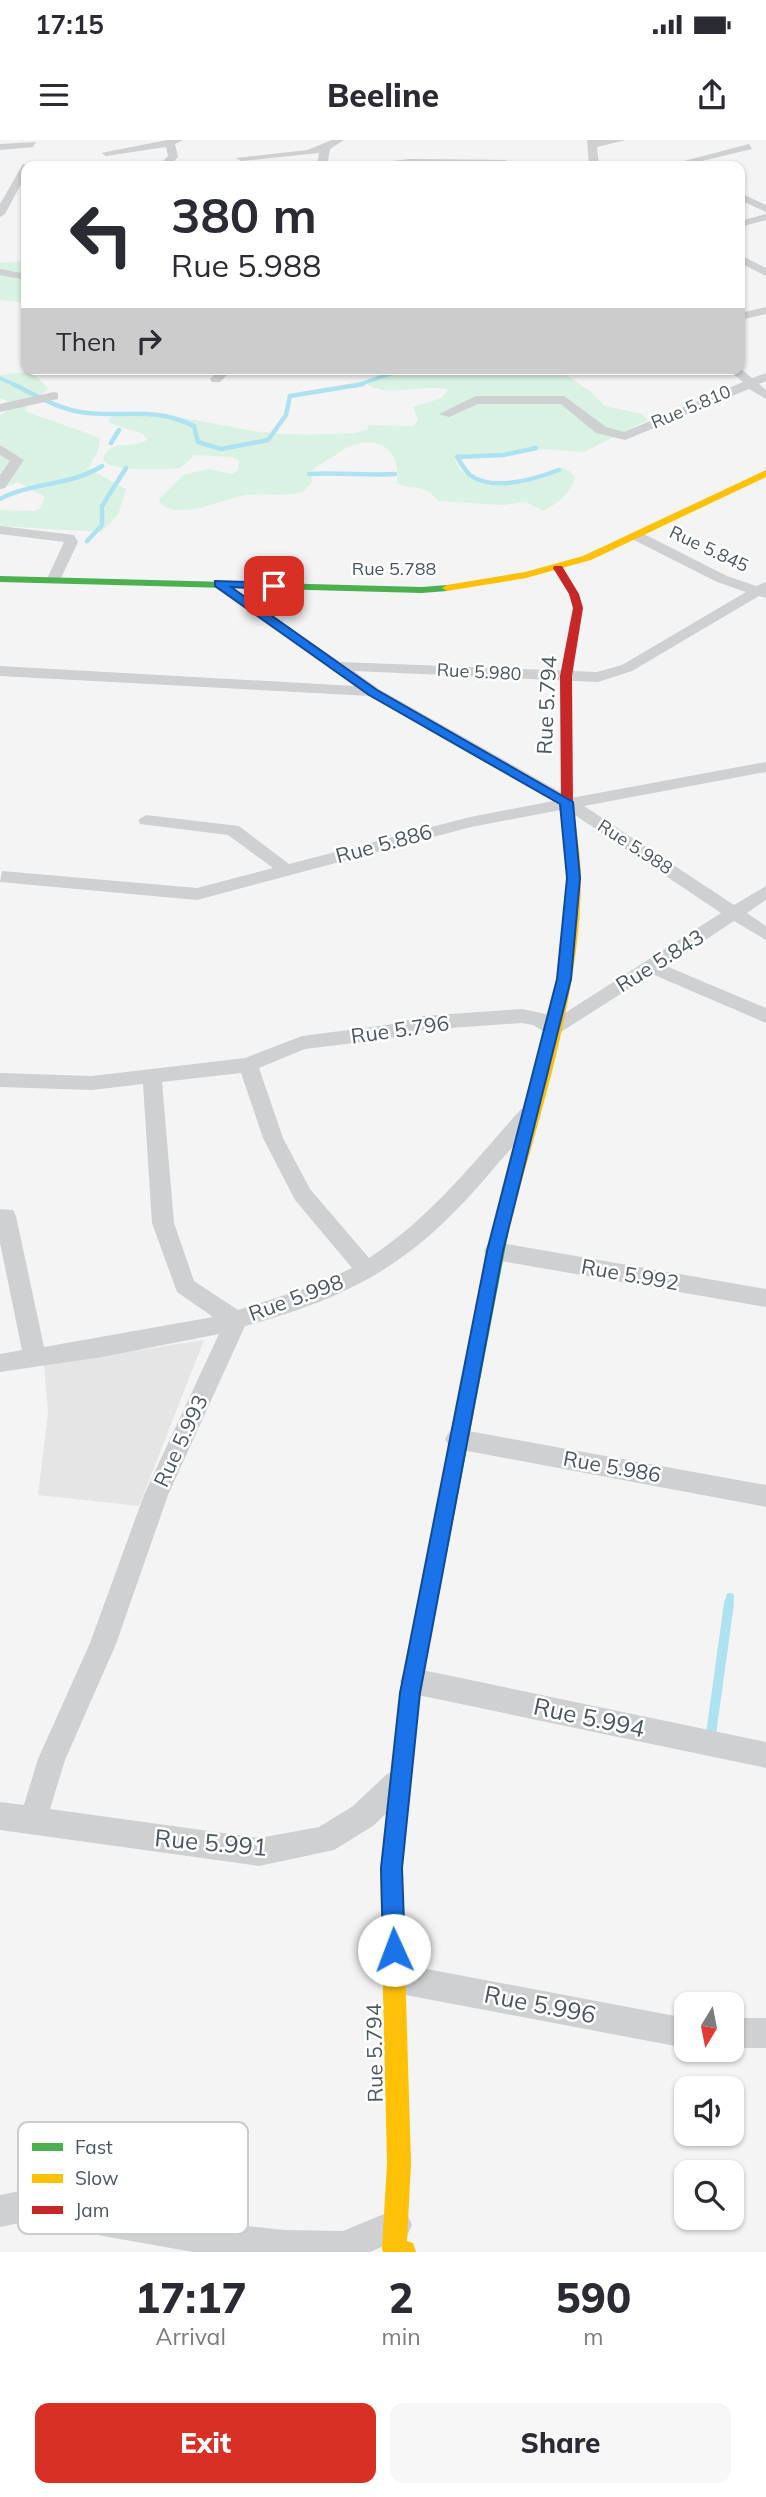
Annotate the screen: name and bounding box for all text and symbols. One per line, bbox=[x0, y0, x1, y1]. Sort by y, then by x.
text: 17:15 bbox=[35, 8, 104, 41]
text: Beeline bbox=[327, 75, 439, 115]
icon: menu bbox=[35, 76, 73, 114]
icon: share bbox=[693, 76, 731, 114]
text: 380 m bbox=[171, 184, 317, 245]
icon: left bbox=[56, 189, 147, 280]
text: Rue 5.988 bbox=[171, 245, 321, 285]
icon: right bbox=[130, 322, 168, 360]
text: Then bbox=[56, 325, 116, 358]
street label: Rue 5.810 bbox=[647, 379, 734, 434]
street label: Rue 5.845 bbox=[666, 520, 753, 577]
pin bbox=[244, 556, 304, 616]
street label: Rue 5.788 bbox=[352, 557, 436, 580]
icon: arrive bbox=[255, 567, 293, 605]
street label: Rue 5.794 bbox=[530, 655, 562, 755]
street label: Rue 5.980 bbox=[436, 658, 522, 685]
street label: Rue 5.988 bbox=[594, 814, 677, 879]
street label: Rue 5.886 bbox=[333, 818, 435, 868]
street label: Rue 5.843 bbox=[611, 923, 708, 997]
street label: Rue 5.796 bbox=[349, 1009, 451, 1049]
street label: Rue 5.992 bbox=[579, 1253, 681, 1295]
street label: Rue 5.998 bbox=[245, 1268, 347, 1326]
street label: Rue 5.993 bbox=[147, 1390, 213, 1491]
street label: Rue 5.986 bbox=[561, 1445, 663, 1487]
street label: Rue 5.994 bbox=[531, 1691, 648, 1743]
street label: Rue 5.991 bbox=[154, 1822, 269, 1862]
position arrow bbox=[357, 1913, 431, 1987]
street label: Rue 5.996 bbox=[482, 1979, 598, 2030]
north arrow bbox=[674, 1992, 744, 2062]
map controls bbox=[674, 1992, 744, 2230]
street label: Rue 5.794 bbox=[360, 2003, 388, 2103]
button: sound bbox=[674, 2076, 744, 2146]
legend bbox=[18, 2122, 248, 2234]
text: Fast bbox=[75, 2135, 113, 2159]
button: search bbox=[674, 2160, 744, 2230]
text: Slow bbox=[75, 2166, 119, 2190]
text: Jam bbox=[75, 2198, 109, 2222]
text: 17:17 bbox=[135, 2271, 247, 2324]
text: 2 bbox=[388, 2271, 414, 2324]
text: 590 bbox=[556, 2271, 631, 2324]
text: Arrival bbox=[156, 2322, 226, 2351]
text: min bbox=[381, 2322, 421, 2351]
text: m bbox=[583, 2322, 603, 2351]
button: Exit bbox=[35, 2403, 376, 2483]
button: Share bbox=[390, 2403, 731, 2483]

